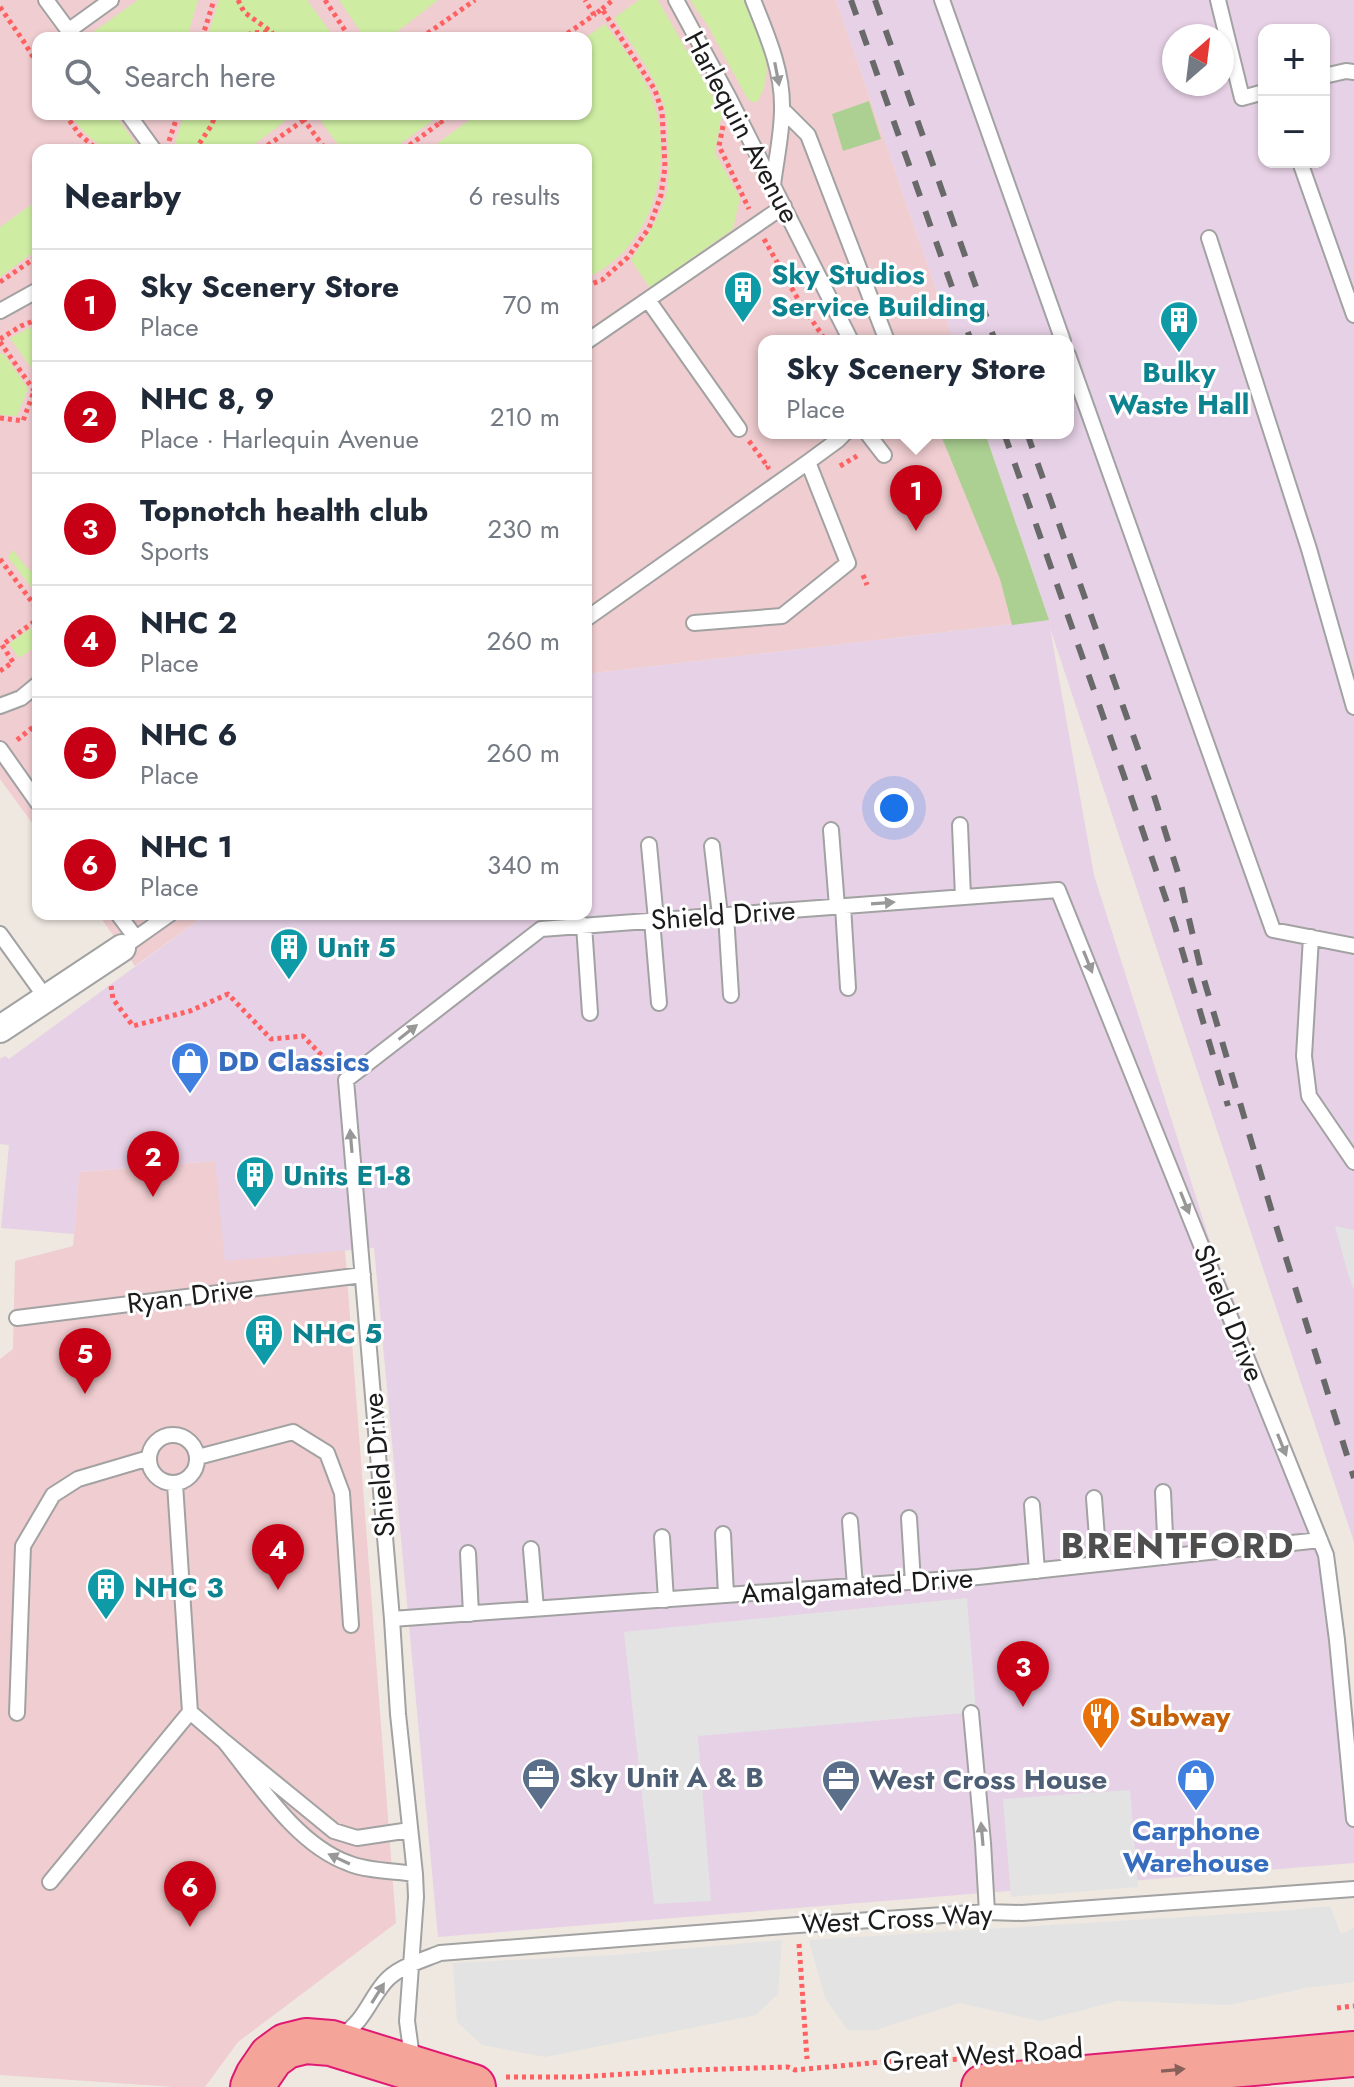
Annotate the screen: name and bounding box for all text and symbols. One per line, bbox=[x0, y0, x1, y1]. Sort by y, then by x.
street label: Harlequin Avenue bbox=[674, 24, 810, 230]
north arrow bbox=[1162, 24, 1234, 96]
map controls bbox=[1258, 24, 1330, 168]
button: + bbox=[1258, 24, 1330, 96]
search box bbox=[32, 32, 592, 120]
icon: search bbox=[60, 54, 104, 98]
text: Search here bbox=[124, 55, 276, 98]
one-way arrow bbox=[772, 61, 784, 86]
button: − bbox=[1258, 96, 1330, 168]
text: Nearby bbox=[64, 172, 181, 221]
text: 6 results bbox=[468, 177, 560, 215]
place label: Sky Studios Service Building bbox=[771, 254, 986, 327]
text: Sky Scenery Store bbox=[140, 265, 399, 308]
building icon: Sky Studios Service Building bbox=[722, 269, 764, 324]
text: 1 bbox=[83, 286, 97, 324]
text: 70 m bbox=[503, 286, 560, 324]
building icon: Bulky Waste Hall bbox=[1158, 299, 1200, 354]
text: Place bbox=[140, 308, 199, 346]
popup bbox=[758, 335, 1074, 439]
text: Sky Scenery Store bbox=[786, 347, 1046, 390]
place label: Bulky Waste Hall bbox=[1109, 352, 1249, 425]
text: NHC 8, 9 bbox=[140, 377, 275, 420]
text: Place bbox=[786, 390, 845, 428]
text: 2 bbox=[81, 398, 99, 436]
text: 210 m bbox=[490, 398, 560, 436]
text: Place · Harlequin Avenue bbox=[140, 420, 419, 458]
pin: 1 bbox=[890, 465, 942, 531]
text: Topnotch health club bbox=[140, 489, 428, 532]
text: 3 bbox=[82, 510, 98, 548]
text: 230 m bbox=[487, 510, 560, 548]
text: Sports bbox=[140, 532, 209, 570]
text: NHC 2 bbox=[140, 601, 237, 644]
text: 4 bbox=[81, 622, 99, 660]
text: 260 m bbox=[487, 622, 560, 660]
text: Place bbox=[140, 644, 199, 682]
text: NHC 6 bbox=[140, 713, 238, 756]
text: 5 bbox=[82, 734, 98, 772]
text: 260 m bbox=[487, 734, 560, 772]
text: Place bbox=[140, 756, 199, 794]
your location bbox=[874, 788, 914, 828]
text: NHC 1 bbox=[140, 825, 233, 868]
text: 6 bbox=[81, 846, 99, 884]
text: 340 m bbox=[487, 846, 560, 884]
text: Place bbox=[140, 868, 199, 906]
street label: Shield Drive bbox=[649, 889, 797, 941]
one-way arrow bbox=[871, 896, 896, 909]
building icon: Unit 5 bbox=[268, 926, 310, 981]
place label: Unit 5 bbox=[317, 927, 396, 968]
one-way arrow bbox=[1081, 950, 1094, 974]
one-way arrow bbox=[398, 1024, 418, 1041]
shop icon: DD Classics bbox=[169, 1040, 211, 1095]
place label: DD Classics bbox=[218, 1041, 370, 1082]
one-way arrow bbox=[345, 1129, 358, 1154]
pin: 2 bbox=[127, 1131, 179, 1197]
building icon: Units E1-8 bbox=[234, 1154, 276, 1209]
place label: Units E1-8 bbox=[283, 1155, 411, 1196]
one-way arrow bbox=[1179, 1191, 1192, 1215]
street label: Shield Drive bbox=[1183, 1238, 1275, 1388]
street label: Ryan Drive bbox=[125, 1268, 255, 1324]
building icon: NHC 5 bbox=[243, 1312, 285, 1367]
place label: NHC 5 bbox=[292, 1313, 382, 1354]
pin: 5 bbox=[59, 1328, 111, 1394]
street label: Shield Drive bbox=[352, 1391, 406, 1539]
one-way arrow bbox=[1276, 1433, 1289, 1457]
district label: BRENTFORD bbox=[1061, 1519, 1295, 1571]
pin: 4 bbox=[252, 1524, 304, 1590]
street label: Amalgamated Drive bbox=[739, 1557, 975, 1615]
building icon: NHC 3 bbox=[85, 1566, 127, 1621]
place label: NHC 3 bbox=[134, 1567, 224, 1608]
pin: 3 bbox=[997, 1641, 1049, 1707]
restaurant icon: Subway bbox=[1080, 1695, 1122, 1750]
place label: Subway bbox=[1129, 1696, 1231, 1737]
office icon: Sky Unit A & B bbox=[520, 1756, 562, 1811]
place label: Sky Unit A & B bbox=[569, 1757, 764, 1798]
shop icon: Carphone Warehouse bbox=[1175, 1757, 1217, 1812]
office icon: West Cross House bbox=[820, 1758, 862, 1813]
place label: West Cross House bbox=[869, 1759, 1107, 1800]
place label: Carphone Warehouse bbox=[1123, 1810, 1269, 1883]
one-way arrow bbox=[975, 1821, 988, 1846]
one-way arrow bbox=[328, 1852, 351, 1866]
pin: 6 bbox=[164, 1861, 216, 1927]
street label: West Cross Way bbox=[800, 1893, 994, 1944]
one-way arrow bbox=[371, 1982, 386, 2003]
street label: Great West Road bbox=[882, 2028, 1084, 2082]
one-way arrow bbox=[1161, 2063, 1186, 2076]

